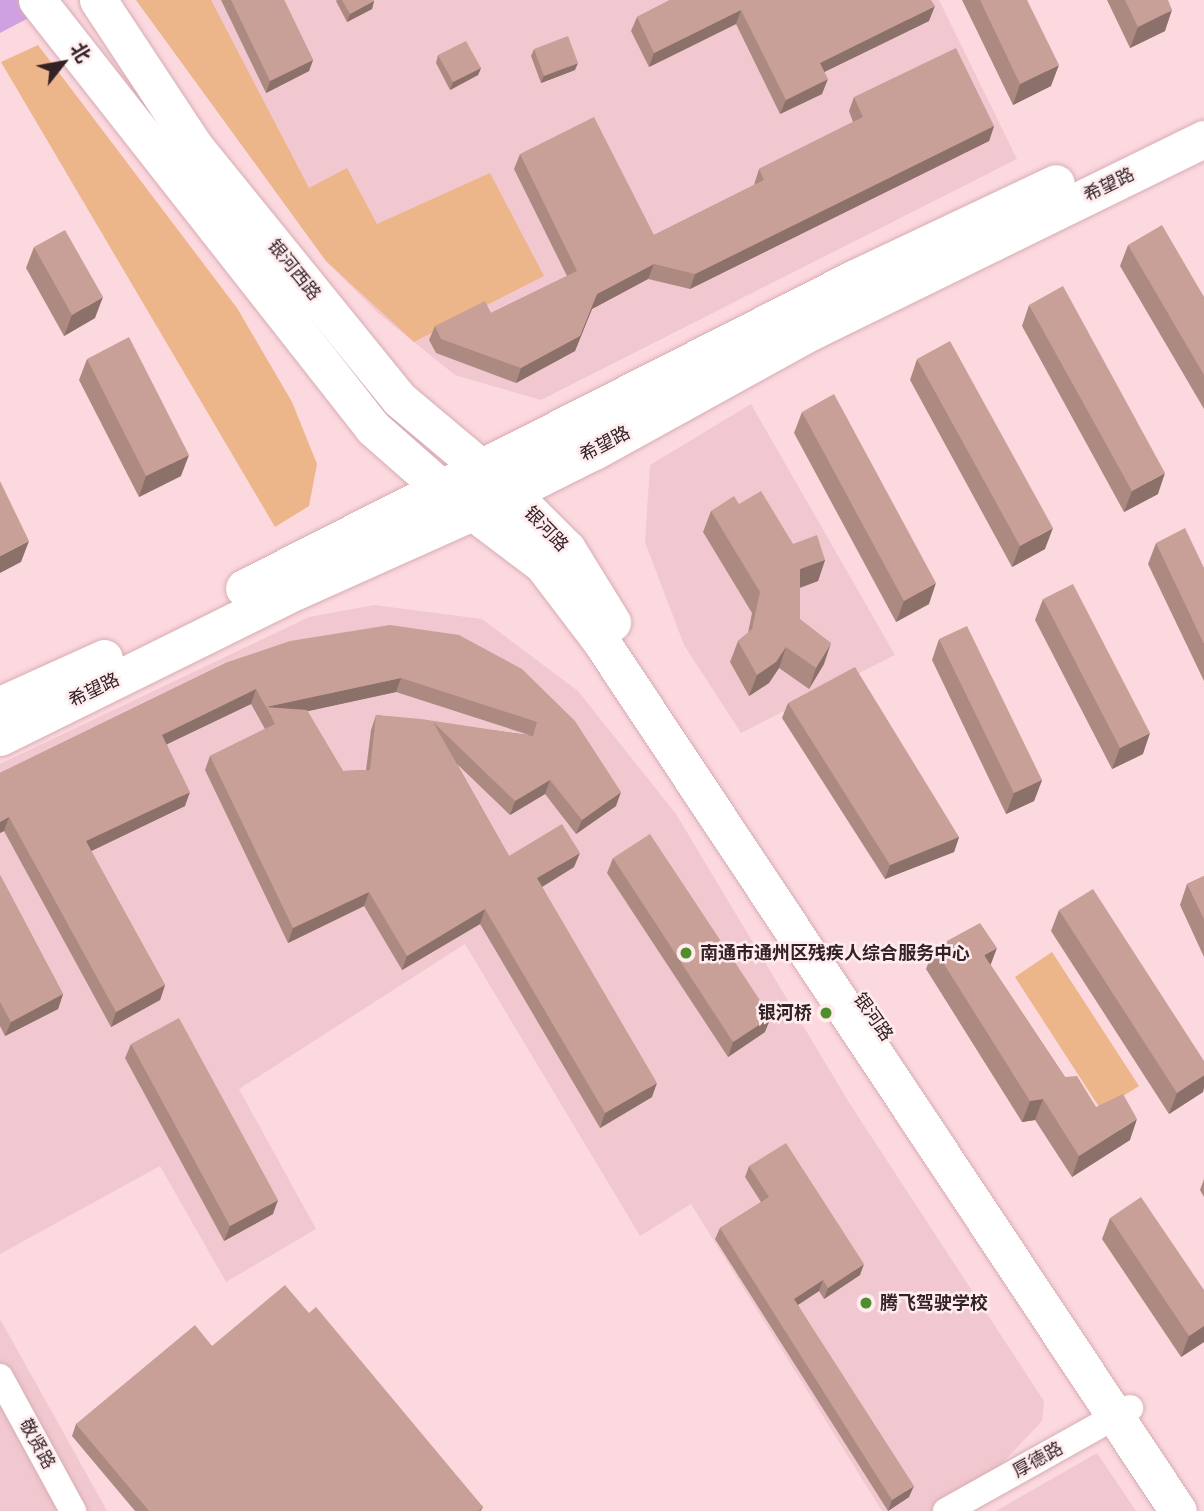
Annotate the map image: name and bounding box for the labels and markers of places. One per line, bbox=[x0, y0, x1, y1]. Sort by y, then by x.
place label: 南通市通州区残疾人综合服务中心 bbox=[700, 942, 970, 964]
marker: 南通市通州区残疾人综合服务中心 bbox=[678, 945, 694, 961]
place label: 银河桥 bbox=[758, 1002, 812, 1024]
marker: 银河桥 bbox=[818, 1005, 834, 1021]
place label: 腾飞驾驶学校 bbox=[880, 1292, 988, 1314]
marker: 腾飞驾驶学校 bbox=[858, 1295, 874, 1311]

